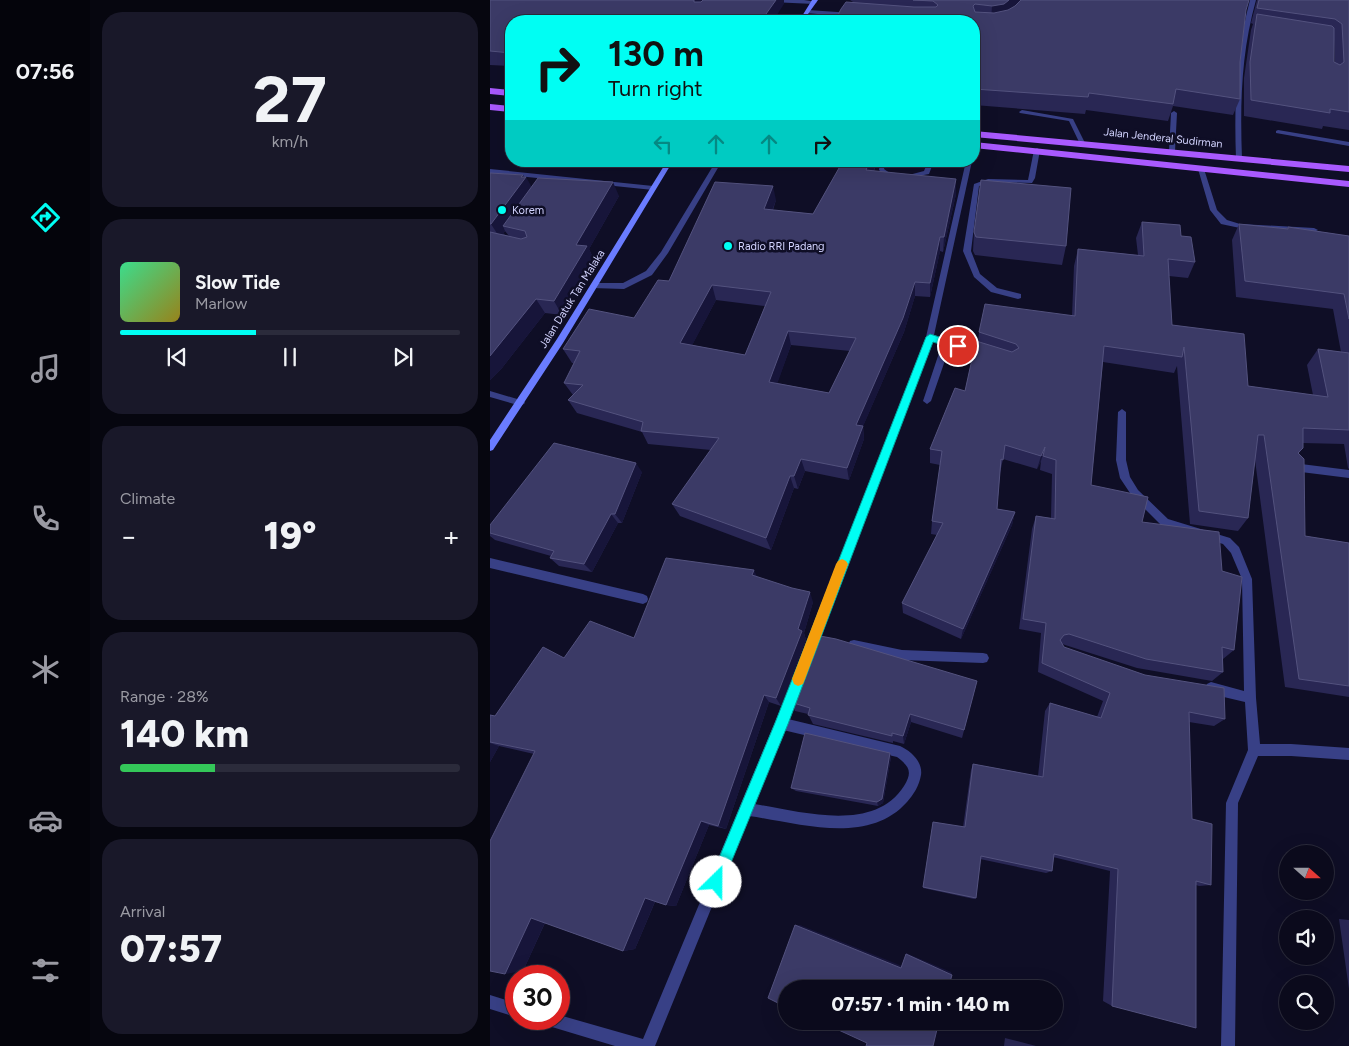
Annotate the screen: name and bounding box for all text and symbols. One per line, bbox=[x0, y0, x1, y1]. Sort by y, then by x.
text: 130 m bbox=[608, 33, 704, 75]
icon: right bbox=[525, 35, 590, 100]
text: 07:56 bbox=[16, 58, 74, 85]
text: 27 bbox=[253, 60, 327, 138]
text: Turn right bbox=[608, 75, 703, 102]
street label: Jalan Jenderal Sudirman bbox=[1103, 125, 1223, 151]
icon: left bbox=[649, 130, 677, 158]
icon: ahead bbox=[702, 130, 730, 158]
icon: ahead bbox=[755, 130, 783, 158]
icon: right bbox=[808, 130, 836, 158]
text: km/h bbox=[272, 132, 308, 151]
icon: directions bbox=[28, 200, 63, 235]
marker: Korem bbox=[496, 204, 508, 216]
place label: Korem bbox=[512, 204, 544, 217]
marker: Radio RRI Padang bbox=[722, 240, 734, 252]
place label: Radio RRI Padang bbox=[738, 240, 825, 253]
street label: Jalan Datuk Tan Malaka bbox=[536, 248, 608, 350]
text: Slow Tide bbox=[195, 271, 280, 294]
text: Marlow bbox=[195, 294, 247, 313]
pin bbox=[937, 325, 979, 367]
icon: arrive bbox=[944, 332, 972, 360]
icon: previous bbox=[163, 343, 191, 371]
icon: pause bbox=[276, 343, 304, 371]
icon: next bbox=[389, 343, 417, 371]
icon: music bbox=[28, 351, 63, 386]
text: Climate bbox=[120, 489, 175, 508]
icon: phone bbox=[28, 501, 63, 536]
text: 19° bbox=[263, 513, 317, 559]
text: − bbox=[120, 519, 137, 553]
text: + bbox=[443, 519, 460, 553]
icon: climate bbox=[28, 652, 63, 687]
text: Range · 28% bbox=[120, 687, 209, 706]
text: 140 km bbox=[120, 711, 249, 757]
icon: car bbox=[28, 803, 63, 838]
north arrow bbox=[1279, 845, 1334, 900]
map controls bbox=[1279, 845, 1334, 1030]
position arrow bbox=[689, 855, 741, 907]
text: Arrival bbox=[120, 902, 165, 921]
button: sound bbox=[1279, 910, 1334, 965]
text: 07:57 bbox=[120, 926, 222, 972]
icon: filters bbox=[28, 953, 63, 988]
speed limit sign: 30 bbox=[505, 965, 570, 1030]
button: search bbox=[1279, 975, 1334, 1030]
text: 07:57 · 1 min · 140 m bbox=[831, 993, 1010, 1016]

